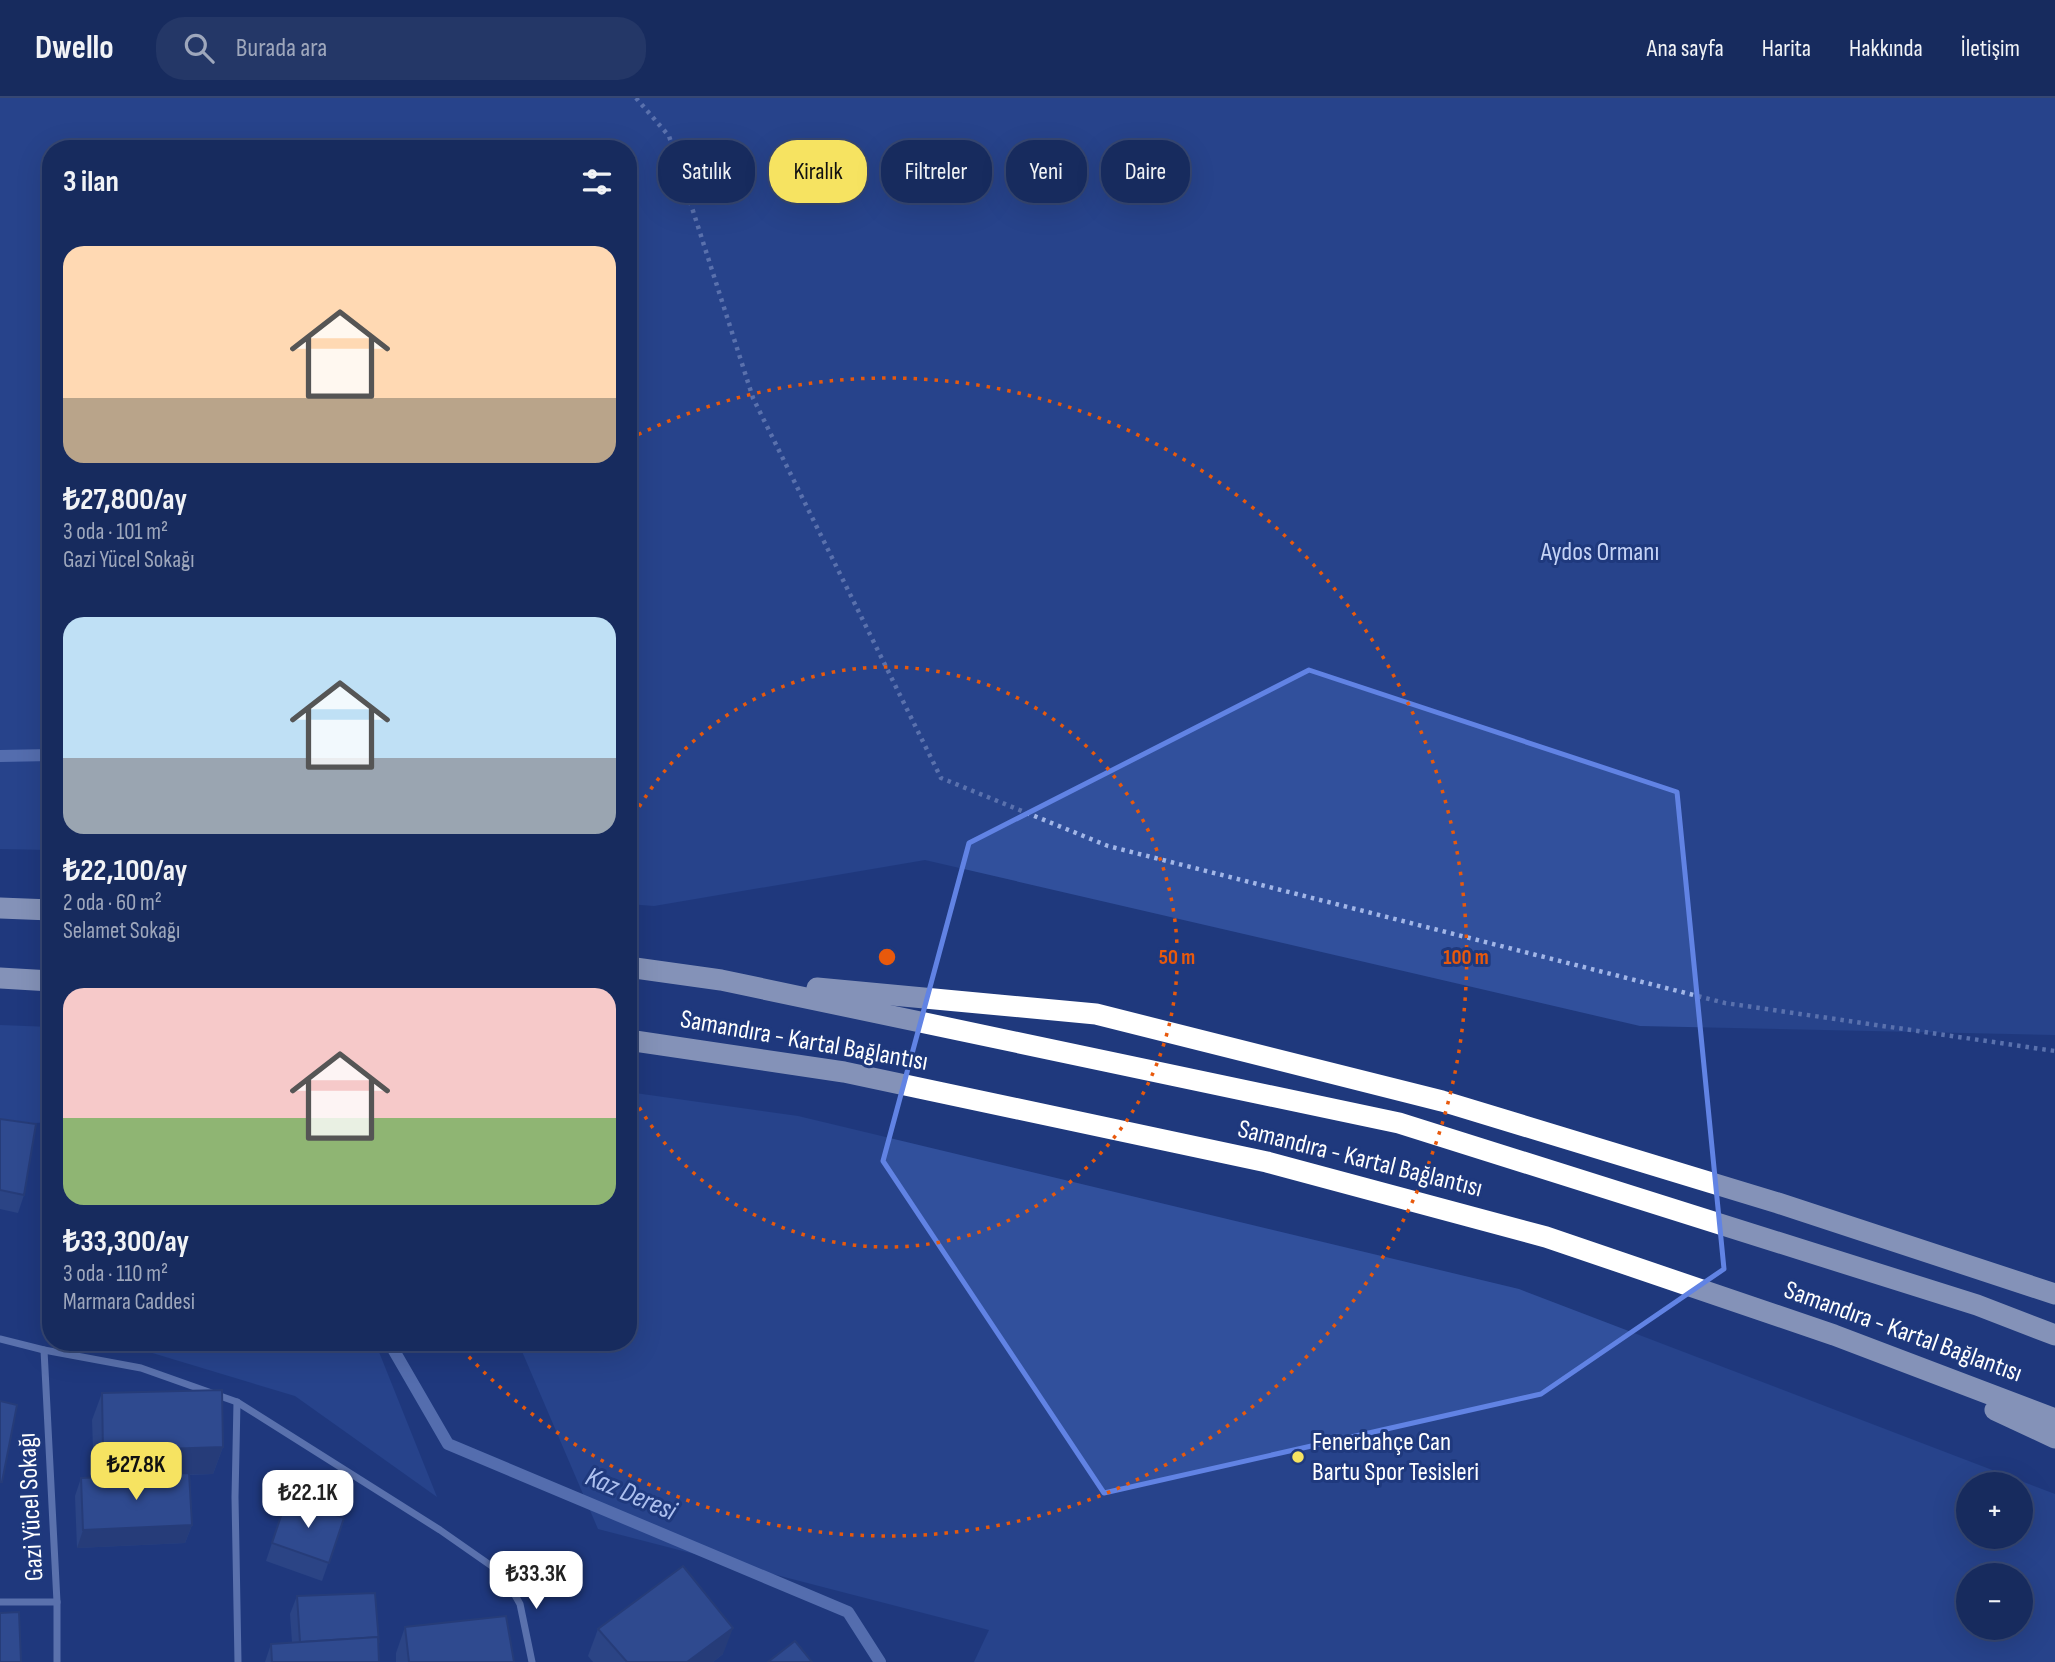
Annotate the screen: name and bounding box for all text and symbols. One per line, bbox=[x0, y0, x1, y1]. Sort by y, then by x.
search box bbox=[156, 17, 646, 80]
text: Dwello bbox=[35, 28, 114, 68]
icon: search bbox=[180, 29, 218, 67]
text: Burada ara bbox=[236, 33, 327, 64]
text: Ana sayfa bbox=[1647, 34, 1724, 63]
text: Harita bbox=[1762, 34, 1811, 63]
text: Hakkında bbox=[1849, 34, 1923, 63]
text: İletişim bbox=[1961, 34, 2020, 63]
chip: Satılık bbox=[658, 140, 755, 203]
chip: Kiralık bbox=[769, 140, 867, 203]
chip: Filtreler bbox=[881, 140, 992, 203]
chip: Yeni bbox=[1006, 140, 1087, 203]
chip: Daire bbox=[1101, 140, 1190, 203]
icon: filters bbox=[578, 163, 616, 201]
text: 3 ilan bbox=[63, 164, 119, 200]
icon: home bbox=[277, 291, 403, 417]
text: ₺27,800/ay bbox=[63, 482, 187, 518]
text: 3 oda · 101 m² bbox=[63, 518, 168, 546]
park label: Aydos Ormanı bbox=[1540, 537, 1659, 568]
text: Gazi Yücel Sokağı bbox=[63, 546, 194, 574]
icon: home bbox=[277, 662, 403, 788]
text: ₺22,100/ay bbox=[63, 853, 187, 889]
text: 2 oda · 60 m² bbox=[63, 889, 162, 917]
text: Selamet Sokağı bbox=[63, 917, 180, 945]
centre of rings bbox=[875, 945, 899, 969]
text: 50 m bbox=[1159, 945, 1195, 970]
text: 100 m bbox=[1443, 945, 1489, 970]
street label: Samandıra - Kartal Bağlantısı bbox=[678, 1004, 930, 1078]
icon: home bbox=[277, 1033, 403, 1159]
street label: Samandıra - Kartal Bağlantısı bbox=[1235, 1114, 1485, 1204]
text: ₺33,300/ay bbox=[63, 1224, 189, 1260]
text: 3 oda · 110 m² bbox=[63, 1260, 168, 1288]
street label: Samandıra - Kartal Bağlantısı bbox=[1780, 1275, 2026, 1389]
text: Marmara Caddesi bbox=[63, 1288, 195, 1316]
place label: Fenerbahçe Can Bartu Spor Tesisleri bbox=[1312, 1427, 1479, 1488]
street label: Gazi Yücel Sokağı bbox=[12, 1432, 50, 1582]
pin: ₺27.8K bbox=[79, 1442, 193, 1502]
marker: Fenerbahçe Can Bartu Spor Tesisleri bbox=[1290, 1449, 1306, 1465]
text: ₺27.8K bbox=[107, 1451, 165, 1479]
water label: Kaz Deresi bbox=[581, 1460, 682, 1528]
pin: ₺22.1K bbox=[251, 1470, 365, 1530]
map controls bbox=[1956, 1472, 2033, 1640]
button: + bbox=[1956, 1472, 2033, 1549]
text: ₺22.1K bbox=[278, 1479, 338, 1507]
pin: ₺33.3K bbox=[479, 1552, 593, 1611]
text: ₺33.3K bbox=[506, 1560, 566, 1588]
button: − bbox=[1956, 1563, 2033, 1640]

